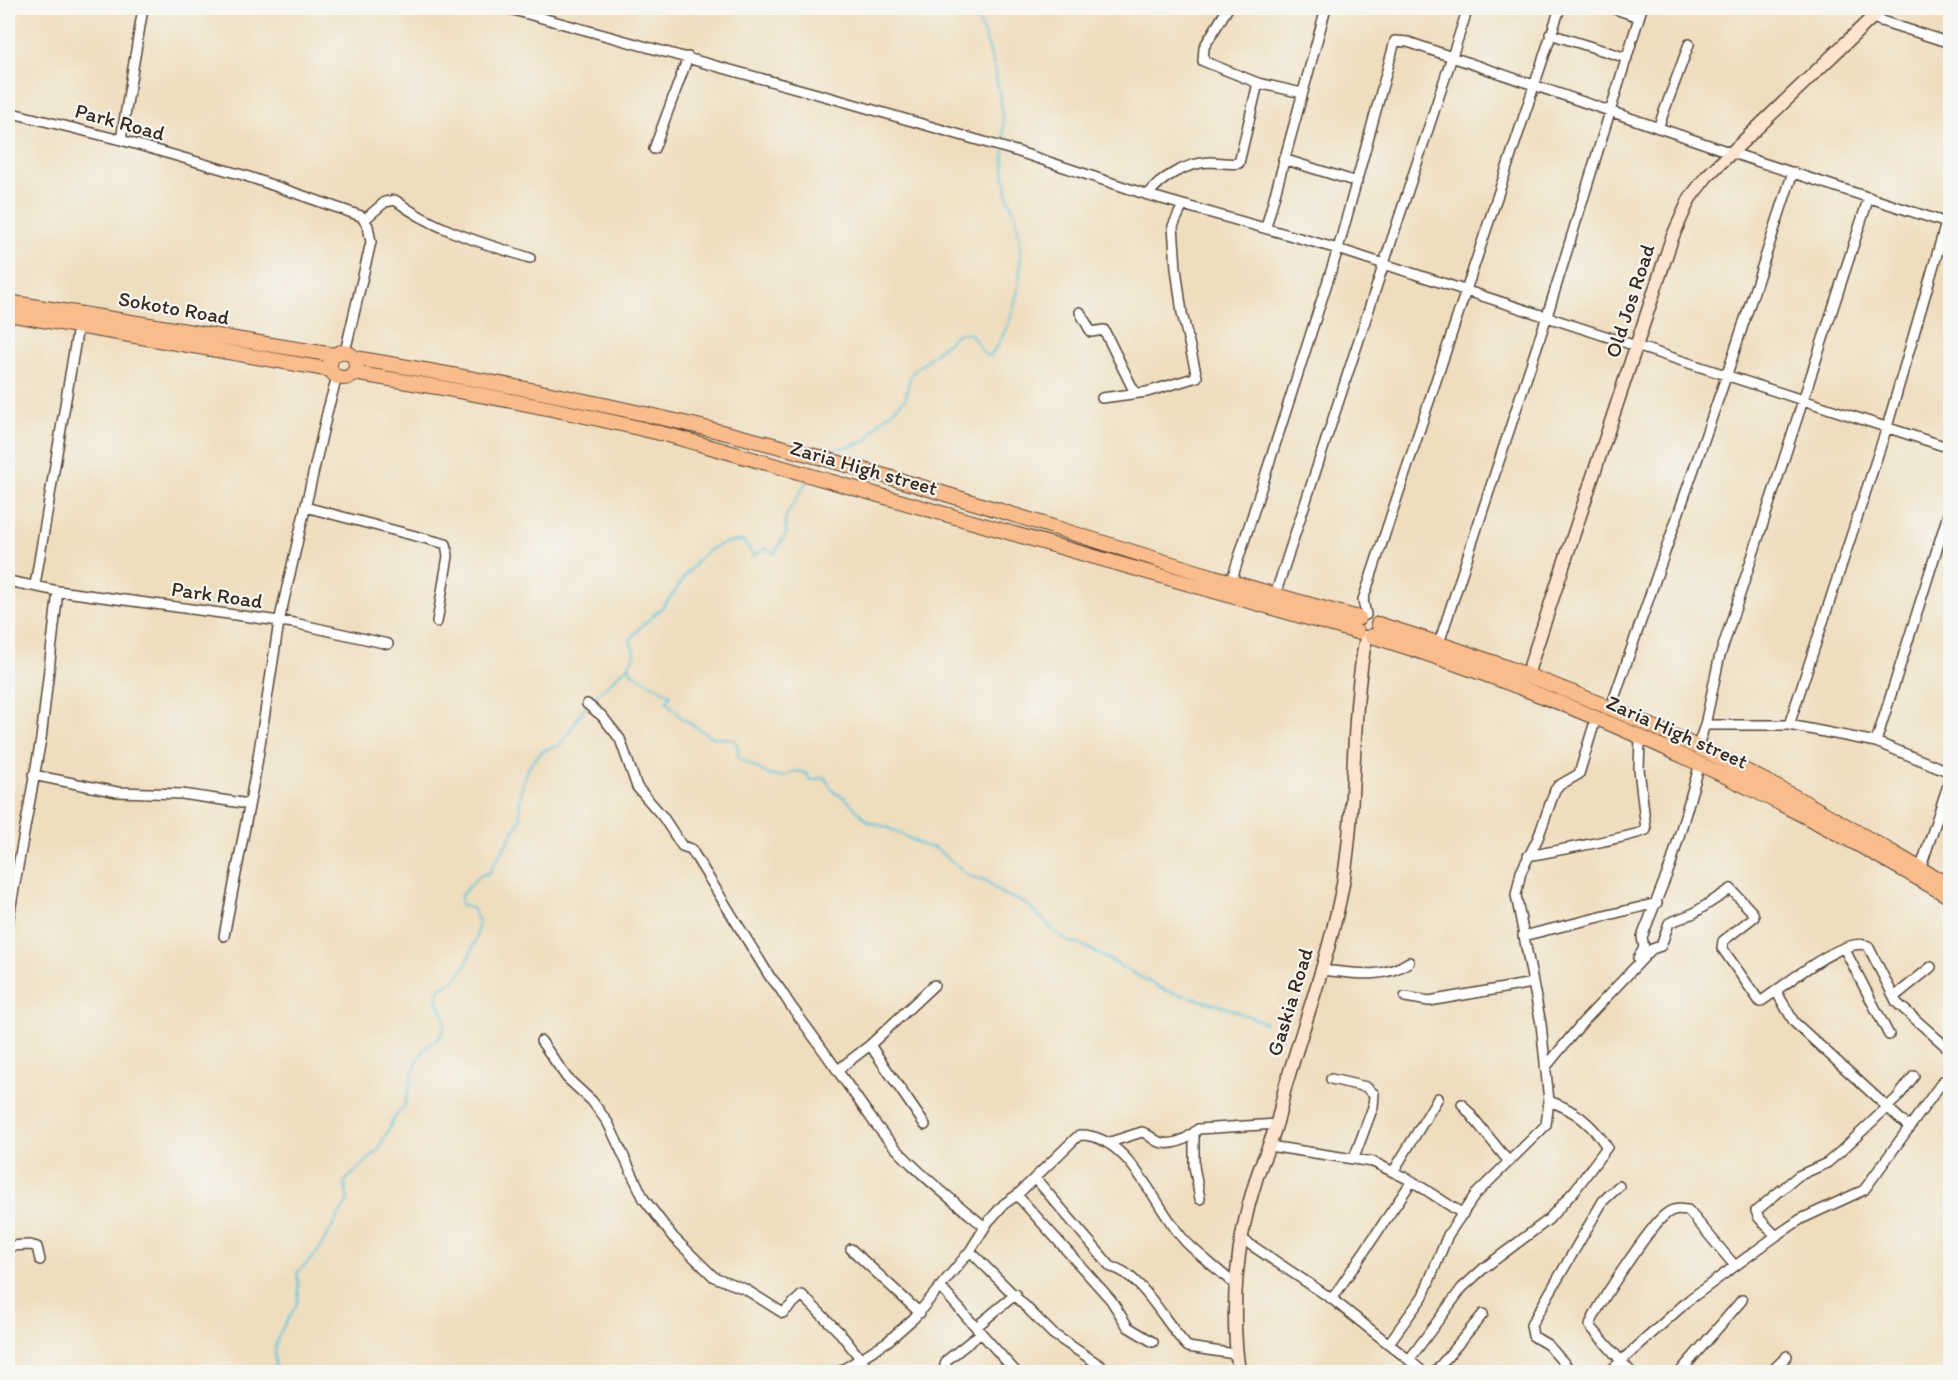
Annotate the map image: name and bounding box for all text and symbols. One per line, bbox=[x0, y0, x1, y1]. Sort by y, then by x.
street label: Park Road bbox=[72, 98, 168, 146]
street label: Old Jos Road bbox=[1599, 240, 1660, 361]
street label: Sokoto Road bbox=[117, 285, 232, 330]
street label: Zaria High street bbox=[788, 435, 941, 501]
street label: Park Road bbox=[170, 576, 265, 613]
street label: Zaria High street bbox=[1603, 689, 1752, 774]
street label: Gaskia Road bbox=[1261, 944, 1318, 1059]

